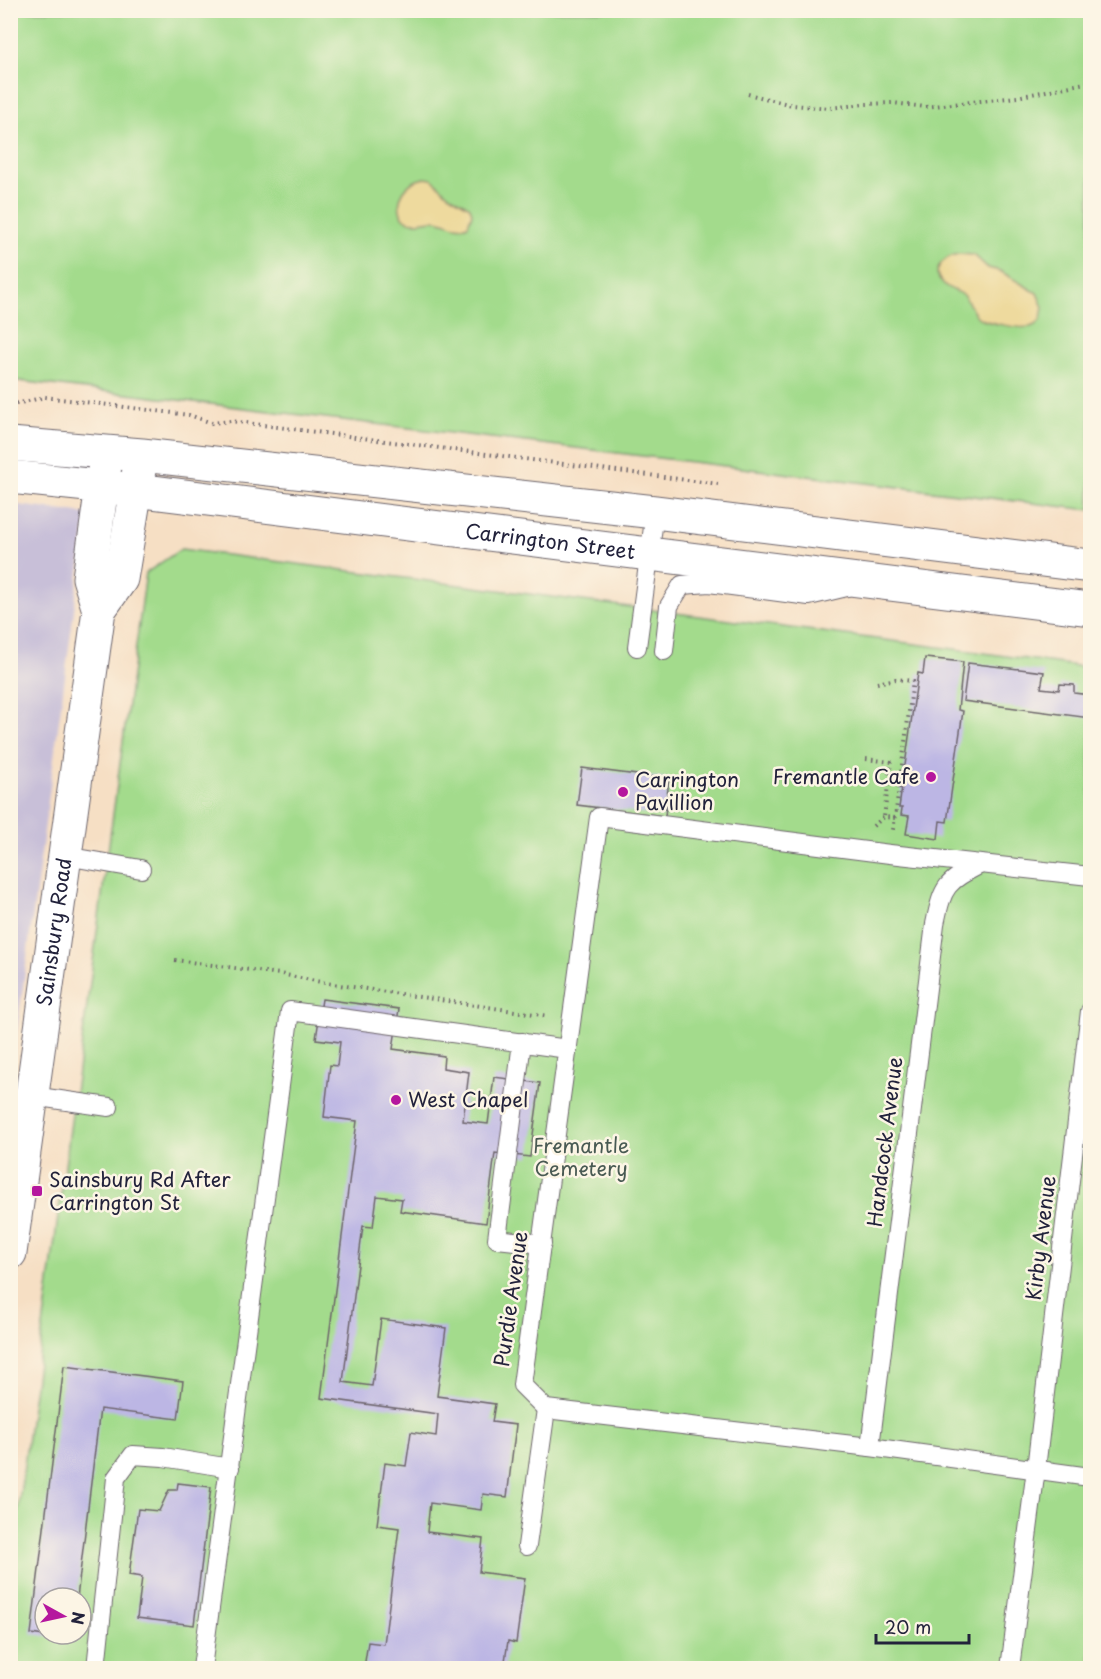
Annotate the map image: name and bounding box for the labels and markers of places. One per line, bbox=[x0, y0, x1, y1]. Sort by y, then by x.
place label: Fremantle Cafe bbox=[773, 761, 919, 791]
place label: Carrington Pavillion bbox=[635, 764, 739, 817]
marker: Fremantle Cafe bbox=[924, 770, 938, 784]
marker: Carrington Pavillion bbox=[616, 785, 630, 799]
place label: West Chapel bbox=[408, 1084, 528, 1114]
marker: West Chapel bbox=[389, 1093, 403, 1107]
place label: Sainsbury Rd After Carrington St bbox=[49, 1164, 231, 1217]
marker: Sainsbury Rd After Carrington St bbox=[30, 1184, 44, 1198]

